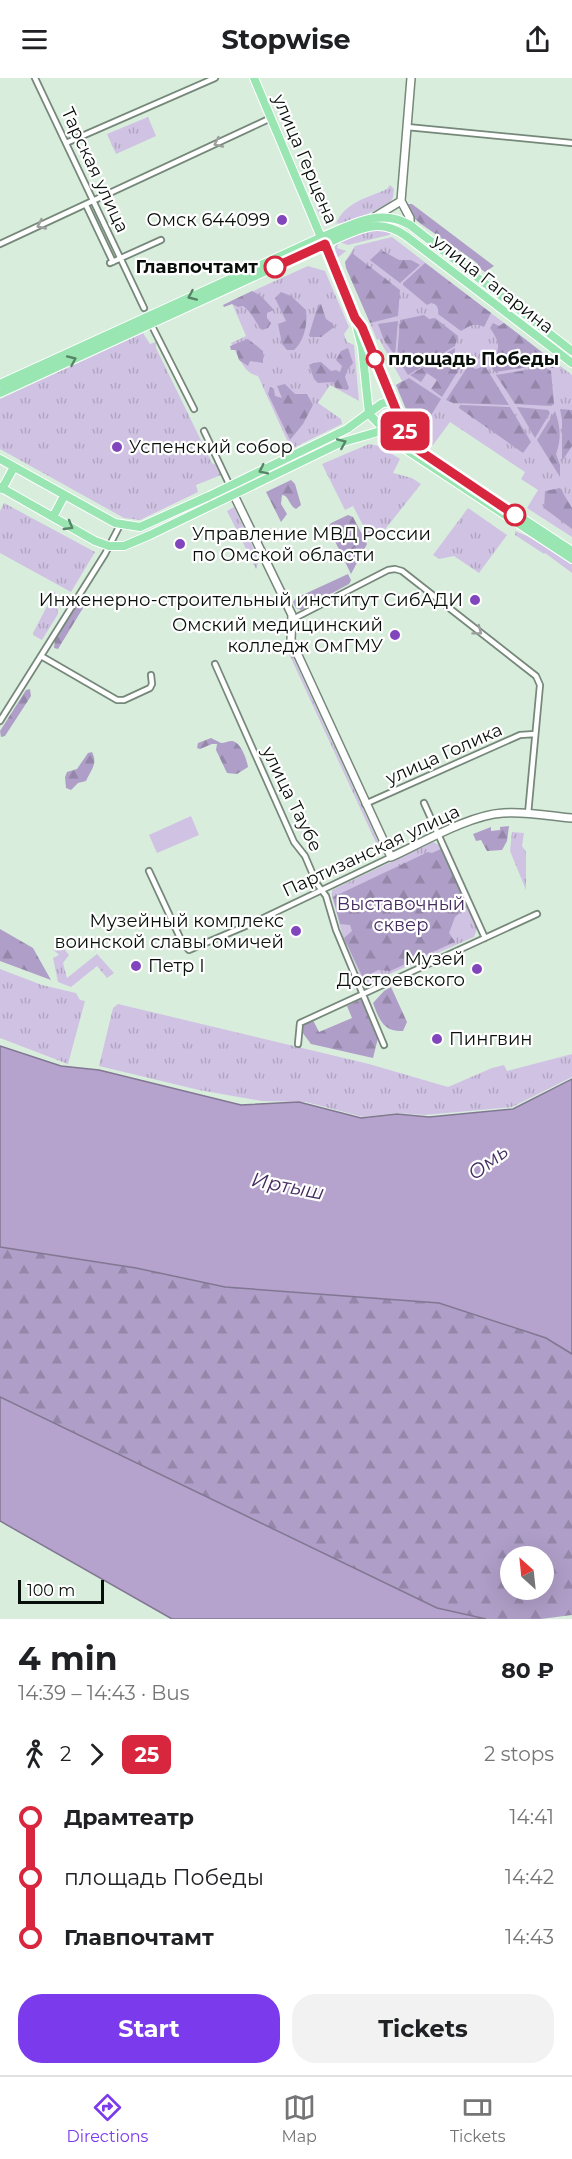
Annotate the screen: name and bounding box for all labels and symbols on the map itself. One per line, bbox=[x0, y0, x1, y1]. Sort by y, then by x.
street label: улица Герцена bbox=[267, 90, 342, 227]
street label: Тарская улица bbox=[56, 104, 134, 236]
one-way arrow bbox=[214, 136, 225, 148]
place label: Омск 644099 bbox=[147, 209, 270, 231]
marker: Омск 644099 bbox=[275, 213, 289, 227]
one-way arrow bbox=[37, 218, 48, 230]
street label: улица Гагарина bbox=[427, 229, 558, 338]
place label: Главпочтамт bbox=[135, 256, 258, 278]
marker: Главпочтамт bbox=[264, 256, 286, 278]
one-way arrow bbox=[188, 288, 199, 300]
place label: площадь Победы bbox=[388, 348, 559, 370]
marker: площадь Победы bbox=[366, 350, 384, 368]
one-way arrow bbox=[66, 355, 77, 367]
line badge: 25 bbox=[378, 412, 432, 450]
place label: Успенский собор bbox=[129, 436, 293, 458]
one-way arrow bbox=[336, 438, 347, 450]
marker: Успенский собор bbox=[110, 440, 124, 454]
one-way arrow bbox=[259, 463, 270, 474]
unlabelled marker bbox=[504, 504, 526, 526]
one-way arrow bbox=[63, 519, 73, 531]
place label: Управление МВД России по Омской области bbox=[192, 523, 431, 566]
marker: Управление МВД России по Омской области bbox=[173, 537, 187, 551]
place label: Инженерно-строительный институт СибАДИ bbox=[39, 589, 463, 611]
marker: Инженерно-строительный институт СибАДИ bbox=[468, 593, 482, 607]
place label: Омский медицинский колледж ОмГМУ bbox=[172, 614, 384, 657]
one-way arrow bbox=[471, 624, 482, 635]
marker: Омский медицинский колледж ОмГМУ bbox=[388, 628, 402, 642]
street label: улица Голика bbox=[382, 719, 506, 790]
street label: улица Таубе bbox=[257, 742, 327, 855]
street label: Партизанская улица bbox=[279, 800, 463, 902]
park label: Выставочный сквер bbox=[337, 893, 465, 936]
place label: Музейный комплекс воинской славы омичей bbox=[54, 910, 284, 953]
marker: Музейный комплекс воинской славы омичей bbox=[289, 924, 303, 938]
place label: Музей Достоевского bbox=[337, 948, 465, 991]
place label: Петр I bbox=[148, 955, 205, 977]
marker: Петр I bbox=[129, 959, 143, 973]
marker: Музей Достоевского bbox=[470, 962, 484, 976]
place label: Пингвин bbox=[449, 1028, 532, 1050]
marker: Пингвин bbox=[430, 1032, 444, 1046]
water label: Омь bbox=[463, 1139, 513, 1185]
water label: Иртыш bbox=[250, 1167, 326, 1205]
north arrow bbox=[500, 1546, 554, 1600]
scale bar bbox=[18, 1577, 104, 1604]

